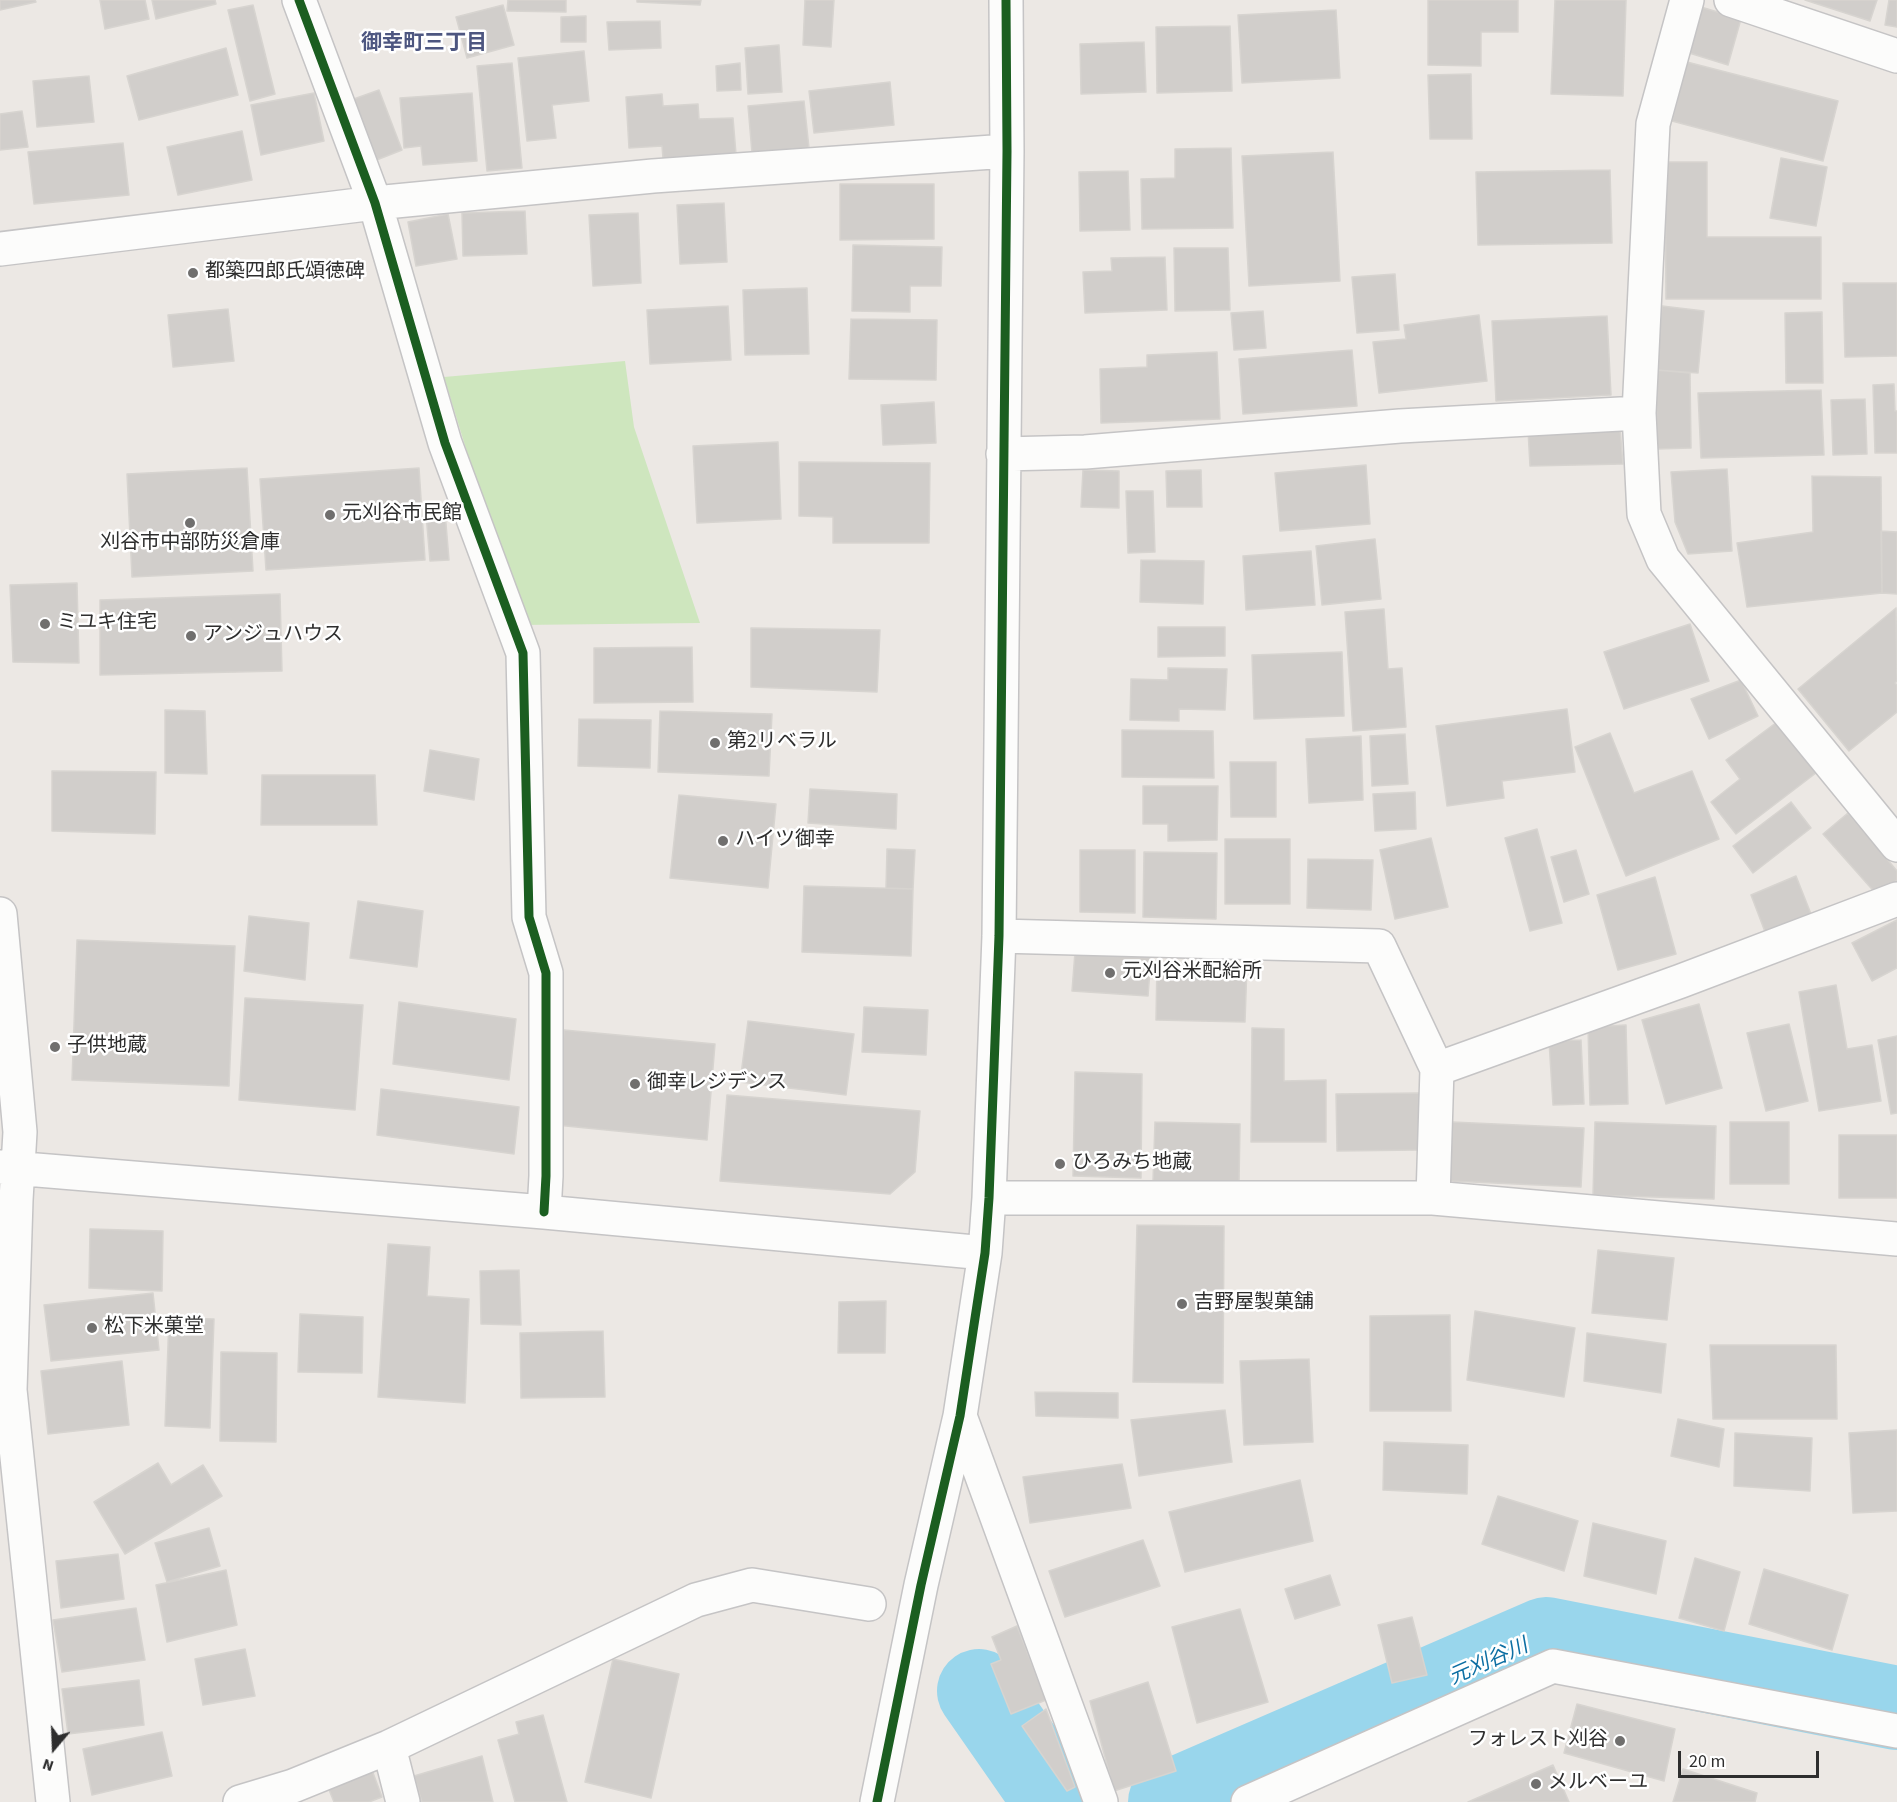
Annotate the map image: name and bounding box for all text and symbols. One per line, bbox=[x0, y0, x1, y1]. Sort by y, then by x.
district label: 御幸町三丁目 bbox=[361, 31, 487, 57]
place label: 都築四郎氏頌徳碑 bbox=[205, 261, 365, 285]
marker: 都築四郎氏頌徳碑 bbox=[186, 266, 200, 280]
place label: 元刈谷市民館 bbox=[342, 503, 462, 527]
marker: 元刈谷市民館 bbox=[323, 508, 337, 522]
marker: 刈谷市中部防災倉庫 bbox=[183, 516, 197, 530]
place label: 刈谷市中部防災倉庫 bbox=[100, 532, 280, 556]
place label: ミユキ住宅 bbox=[57, 612, 157, 636]
marker: ミユキ住宅 bbox=[38, 617, 52, 631]
place label: アンジュハウス bbox=[203, 624, 343, 648]
marker: アンジュハウス bbox=[184, 629, 198, 643]
place label: 第2リベラル bbox=[727, 731, 837, 755]
marker: 第2リベラル bbox=[708, 736, 722, 750]
place label: ハイツ御幸 bbox=[735, 829, 835, 853]
marker: ハイツ御幸 bbox=[716, 834, 730, 848]
place label: 元刈谷米配給所 bbox=[1122, 961, 1262, 985]
marker: 元刈谷米配給所 bbox=[1103, 966, 1117, 980]
place label: 子供地蔵 bbox=[67, 1035, 147, 1059]
marker: 子供地蔵 bbox=[48, 1040, 62, 1054]
place label: 御幸レジデンス bbox=[647, 1072, 787, 1096]
marker: 御幸レジデンス bbox=[628, 1077, 642, 1091]
place label: ひろみち地蔵 bbox=[1072, 1152, 1192, 1176]
marker: ひろみち地蔵 bbox=[1053, 1157, 1067, 1171]
place label: 吉野屋製菓舗 bbox=[1194, 1292, 1314, 1316]
marker: 吉野屋製菓舗 bbox=[1175, 1297, 1189, 1311]
place label: 松下米菓堂 bbox=[104, 1316, 204, 1340]
marker: 松下米菓堂 bbox=[85, 1321, 99, 1335]
water label: 元刈谷川 bbox=[1446, 1634, 1532, 1692]
north arrow bbox=[24, 1718, 84, 1778]
place label: フォレスト刈谷 bbox=[1468, 1729, 1608, 1753]
marker: フォレスト刈谷 bbox=[1613, 1734, 1627, 1748]
scale bar bbox=[1681, 1739, 1822, 1777]
text: 20 m bbox=[1689, 1749, 1725, 1774]
text: N bbox=[40, 1753, 57, 1777]
place label: メルベーユ bbox=[1548, 1772, 1648, 1796]
marker: メルベーユ bbox=[1529, 1777, 1543, 1791]

